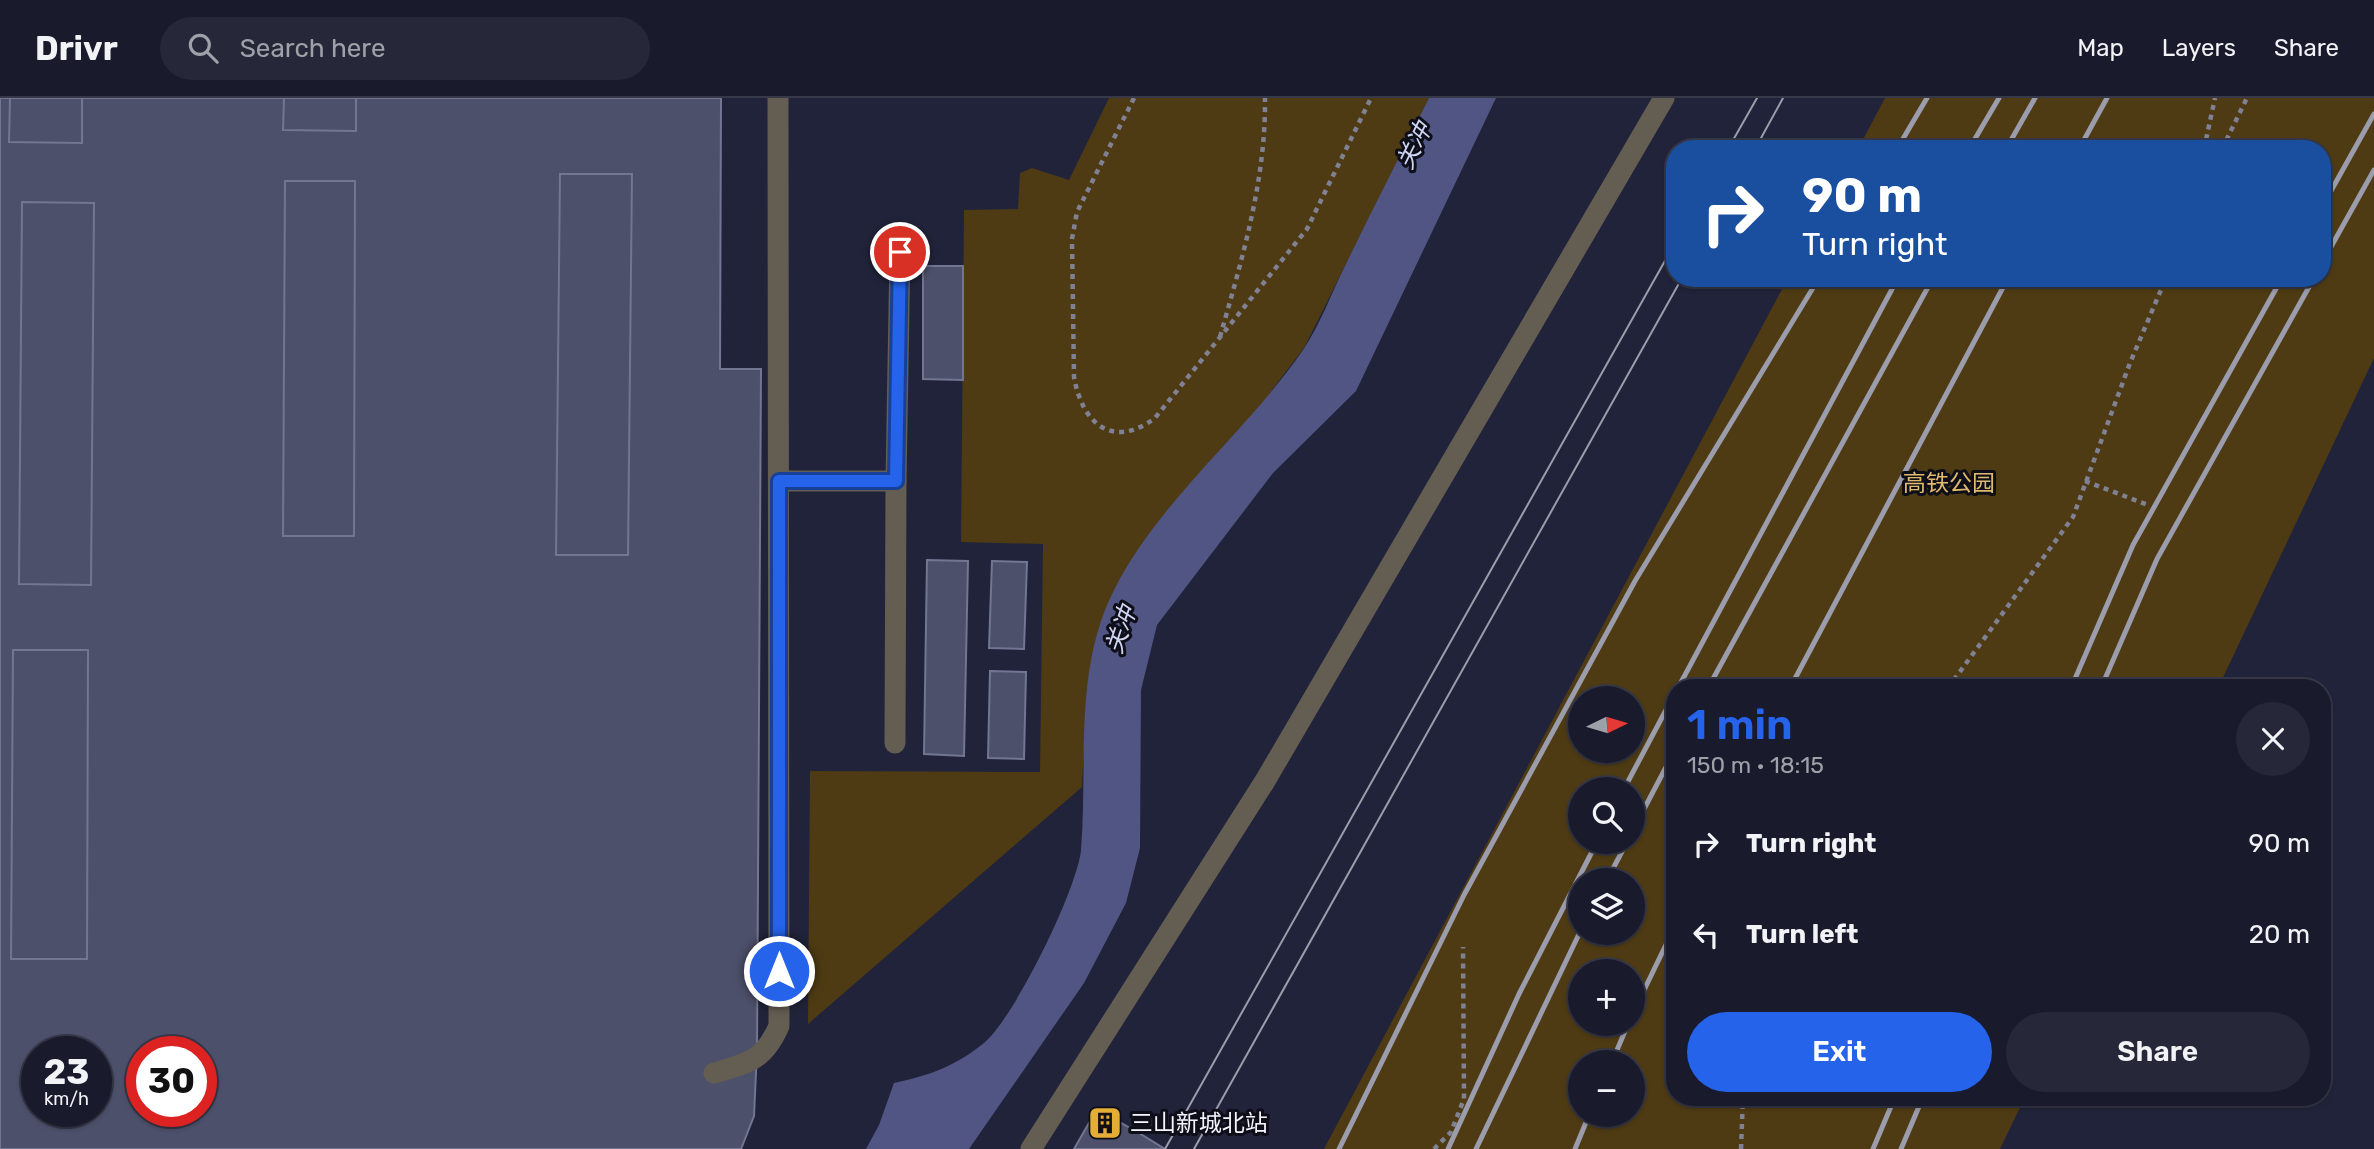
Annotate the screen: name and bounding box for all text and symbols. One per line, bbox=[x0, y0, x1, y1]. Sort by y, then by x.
search box bbox=[160, 17, 650, 80]
text: Drivr bbox=[35, 29, 118, 68]
icon: search bbox=[184, 29, 222, 67]
text: Search here bbox=[240, 33, 386, 64]
text: Map bbox=[2077, 34, 2124, 62]
text: Layers bbox=[2162, 34, 2236, 62]
text: Share bbox=[2274, 34, 2339, 62]
water label: 关冲 bbox=[1391, 116, 1438, 174]
text: 90 m bbox=[1802, 166, 1922, 224]
icon: right bbox=[1687, 168, 1778, 259]
pin bbox=[870, 222, 930, 282]
text: Turn right bbox=[1802, 225, 1947, 263]
icon: arrive bbox=[881, 233, 919, 271]
park label: 高铁公园 bbox=[1903, 469, 1995, 497]
water label: 关冲 bbox=[1100, 600, 1143, 657]
north arrow bbox=[1568, 686, 1645, 763]
map controls bbox=[1568, 686, 1645, 1127]
text: 1 min bbox=[1687, 700, 1793, 750]
button: close bbox=[2236, 702, 2310, 776]
text: 150 m · 18:15 bbox=[1687, 751, 1824, 779]
button: search bbox=[1568, 777, 1645, 854]
icon: right bbox=[1687, 825, 1725, 863]
text: Turn right bbox=[1746, 828, 1876, 859]
text: 90 m bbox=[2249, 828, 2310, 859]
button: layers bbox=[1568, 868, 1645, 945]
icon: left bbox=[1687, 916, 1725, 954]
text: Turn left bbox=[1746, 919, 1858, 950]
text: 20 m bbox=[2249, 919, 2310, 950]
position arrow bbox=[742, 934, 816, 1008]
button: + bbox=[1568, 959, 1645, 1036]
button: Exit bbox=[1687, 1012, 1992, 1092]
button: Share bbox=[2006, 1012, 2310, 1092]
speed limit sign: 30 bbox=[126, 1036, 217, 1127]
button: − bbox=[1568, 1050, 1645, 1127]
text: 23 bbox=[44, 1051, 89, 1093]
text: km/h bbox=[44, 1088, 89, 1110]
building icon: 三山新城北站 bbox=[1086, 1104, 1124, 1142]
place label: 三山新城北站 bbox=[1130, 1109, 1268, 1137]

